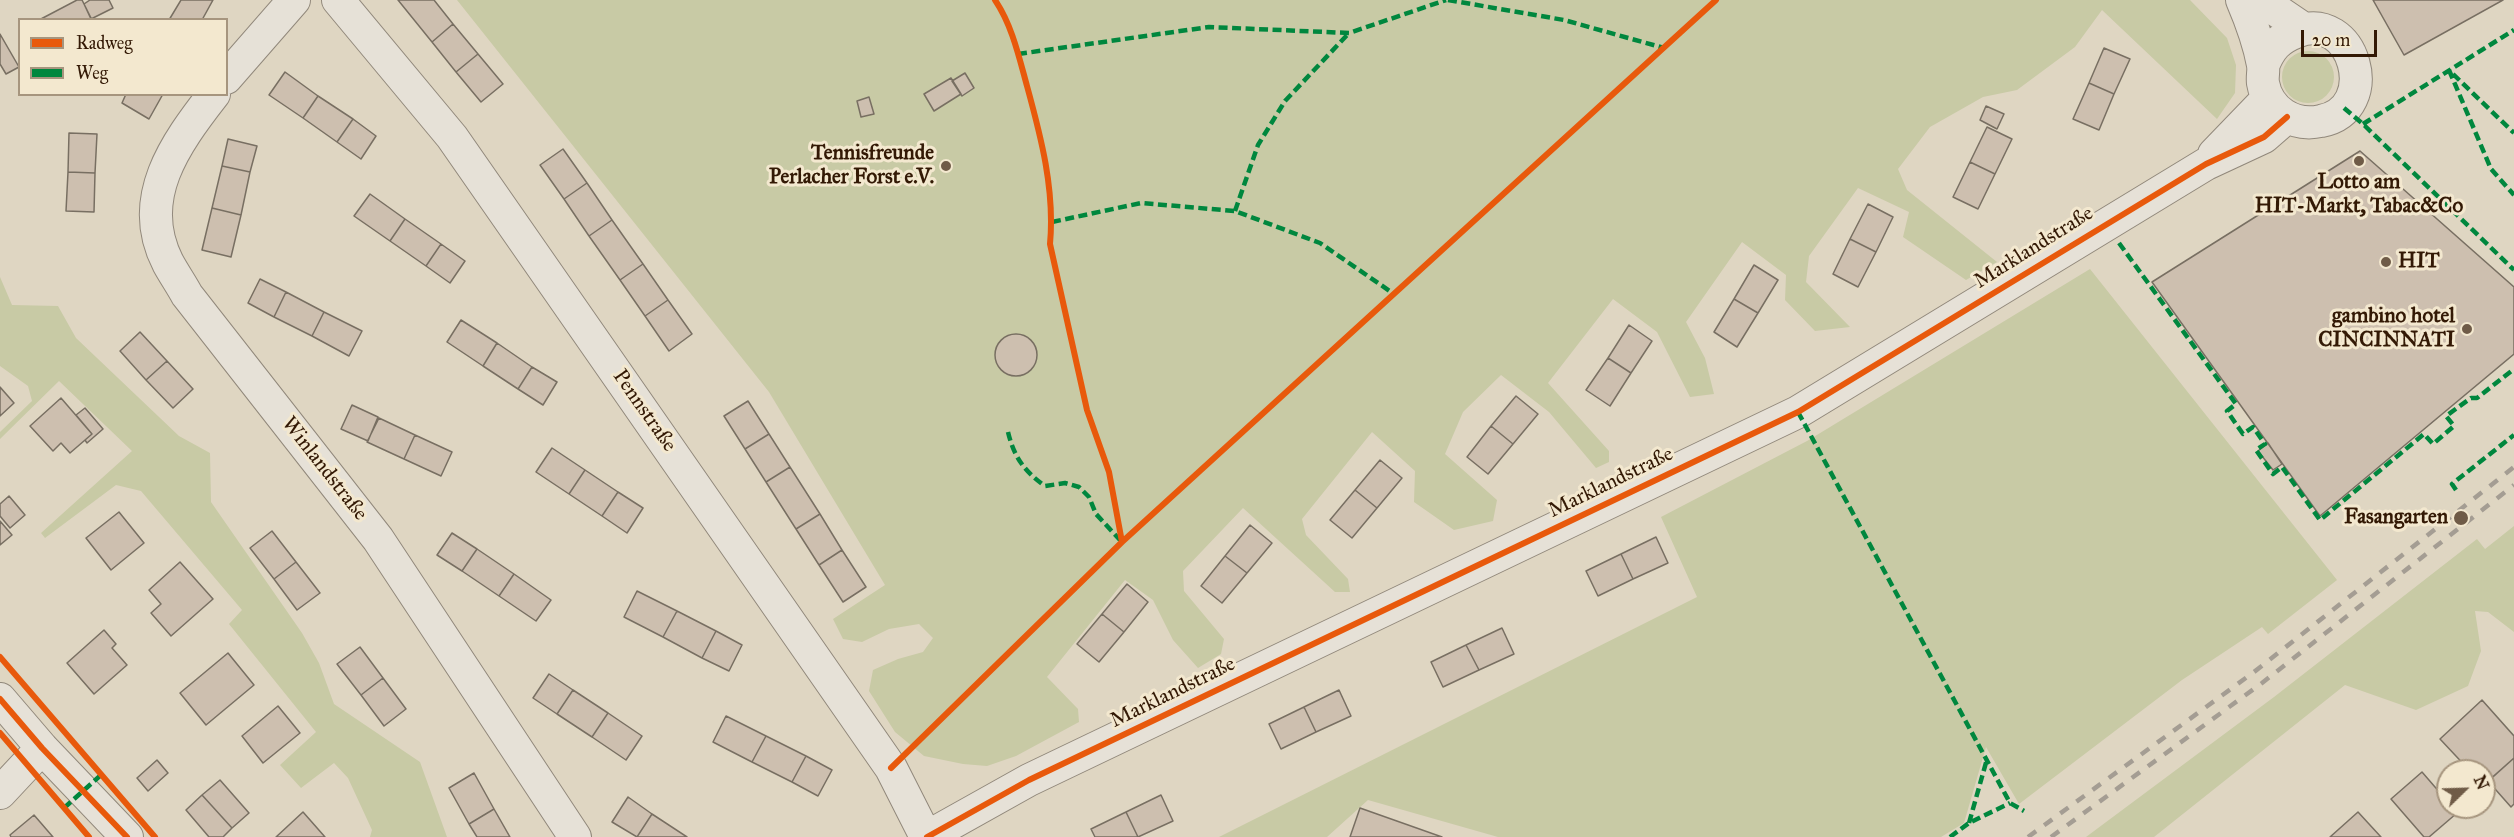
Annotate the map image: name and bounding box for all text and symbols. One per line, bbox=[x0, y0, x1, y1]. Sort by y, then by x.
legend bbox=[18, 18, 228, 96]
scale bar bbox=[2304, 18, 2380, 56]
text: 20 m bbox=[2312, 29, 2350, 51]
text: Radweg bbox=[76, 32, 133, 54]
text: Weg bbox=[76, 62, 108, 84]
place label: Tennisfreunde Perlacher Forst e.V. bbox=[769, 141, 934, 191]
marker: Lotto am HIT-Markt, Tabac&Co bbox=[2352, 154, 2366, 168]
marker: Tennisfreunde Perlacher Forst e.V. bbox=[939, 159, 953, 173]
place label: Lotto am HIT-Markt, Tabac&Co bbox=[2255, 170, 2463, 220]
street label: Marklandstraße bbox=[1970, 201, 2098, 295]
place label: HIT bbox=[2398, 249, 2440, 275]
marker: HIT bbox=[2379, 255, 2393, 269]
place label: gambino hotel CINCINNATI bbox=[2318, 304, 2455, 354]
marker: gambino hotel CINCINNATI bbox=[2460, 322, 2474, 336]
street label: Pennstraße bbox=[607, 365, 681, 457]
street label: Winlandstraße bbox=[276, 412, 372, 526]
street label: Marklandstraße bbox=[1544, 442, 1678, 524]
place label: Fasangarten bbox=[2344, 505, 2448, 531]
marker: Fasangarten bbox=[2452, 509, 2470, 527]
street label: Marklandstraße bbox=[1106, 652, 1240, 734]
north arrow bbox=[2436, 759, 2496, 819]
text: N bbox=[2470, 773, 2493, 793]

